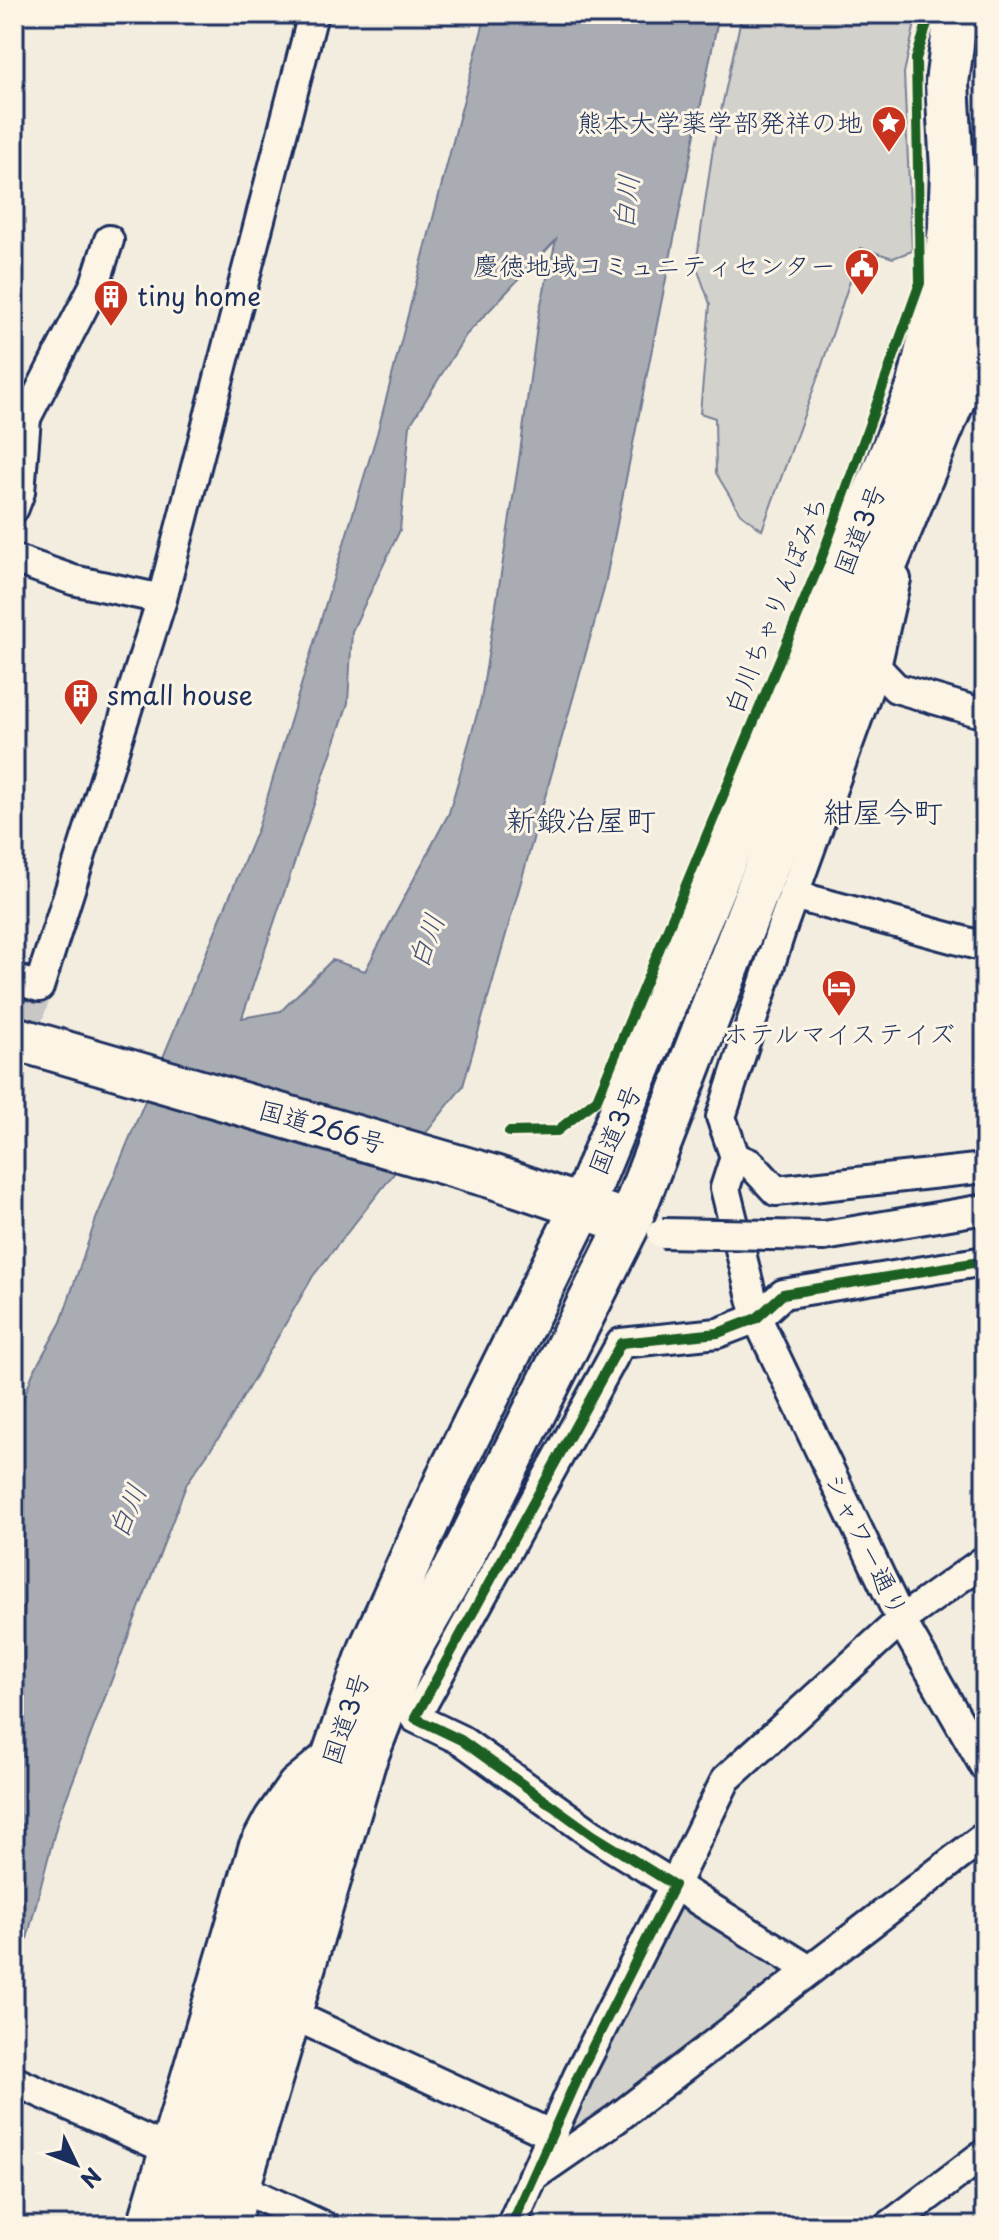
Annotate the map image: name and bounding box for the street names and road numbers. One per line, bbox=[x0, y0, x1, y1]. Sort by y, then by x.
street label: 国道3号 bbox=[823, 478, 895, 581]
street label: 白川ちゃりんぽみち bbox=[713, 489, 836, 720]
street label: 国道3号 bbox=[577, 1078, 650, 1181]
street label: 国道266号 bbox=[254, 1089, 391, 1162]
street label: シャワー通り bbox=[816, 1466, 919, 1623]
street label: 国道3号 bbox=[311, 1667, 379, 1770]

